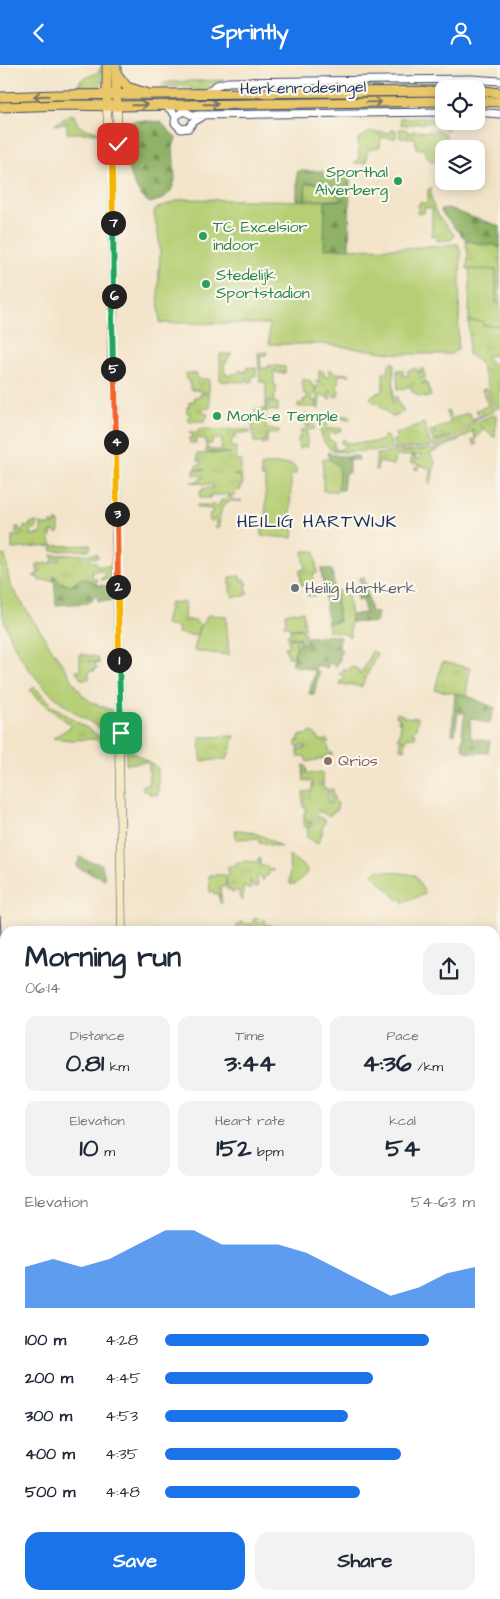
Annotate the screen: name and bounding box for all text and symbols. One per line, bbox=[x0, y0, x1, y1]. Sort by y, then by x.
text: Sprintly bbox=[211, 17, 289, 48]
icon: back bbox=[25, 19, 53, 47]
icon: person bbox=[447, 19, 475, 47]
street label: Herkenrodesingel bbox=[240, 76, 366, 101]
map controls bbox=[435, 80, 485, 190]
button: locate bbox=[435, 80, 485, 130]
one-way arrow bbox=[34, 91, 50, 100]
one-way arrow bbox=[366, 97, 382, 107]
one-way arrow bbox=[203, 99, 219, 109]
one-way arrow bbox=[132, 101, 148, 110]
pin bbox=[97, 123, 139, 165]
icon: check bbox=[104, 130, 132, 158]
button: layers bbox=[435, 140, 485, 190]
place label: Sporthal Alverberg bbox=[315, 161, 388, 202]
marker: Sporthal Alverberg bbox=[392, 175, 404, 187]
pin: 7 bbox=[100, 211, 126, 235]
text: 7 bbox=[109, 213, 118, 233]
place label: TC Excelsior indoor bbox=[213, 216, 307, 256]
marker: TC Excelsior indoor bbox=[197, 230, 209, 242]
place label: Stedelijk Sportstadion bbox=[216, 264, 310, 304]
marker: Stedelijk Sportstadion bbox=[200, 278, 212, 290]
pin: 6 bbox=[102, 283, 126, 309]
text: 6 bbox=[110, 286, 119, 306]
pin: 5 bbox=[100, 357, 126, 381]
text: 5 bbox=[109, 359, 118, 379]
place label: Monk-e Temple bbox=[227, 405, 339, 427]
marker: Monk-e Temple bbox=[211, 410, 223, 422]
pin: 4 bbox=[104, 429, 128, 455]
text: 4 bbox=[112, 432, 121, 452]
pin: 3 bbox=[104, 501, 130, 527]
text: 3 bbox=[114, 504, 121, 524]
district label: HEILIG HARTWIJK bbox=[237, 509, 397, 534]
pin: 2 bbox=[106, 575, 130, 599]
text: 2 bbox=[114, 577, 123, 597]
place label: Heilig Hartkerk bbox=[305, 577, 416, 600]
marker: Heilig Hartkerk bbox=[289, 582, 301, 594]
pin: 1 bbox=[106, 647, 132, 673]
text: 1 bbox=[119, 650, 120, 670]
pin bbox=[100, 712, 142, 754]
icon: arrive bbox=[107, 719, 135, 747]
place label: Qrios bbox=[338, 750, 378, 772]
marker: Qrios bbox=[322, 755, 334, 767]
text: Morning run bbox=[25, 938, 181, 977]
button: share bbox=[423, 943, 475, 995]
text: 06:14 bbox=[25, 977, 61, 999]
text: Distance bbox=[70, 1026, 125, 1046]
text: Time bbox=[235, 1026, 265, 1046]
text: Pace bbox=[386, 1026, 419, 1046]
text: 0.81 bbox=[65, 1046, 104, 1081]
text: 3:44 bbox=[225, 1046, 275, 1081]
text: 4:36 bbox=[362, 1046, 412, 1081]
text: km bbox=[104, 1057, 129, 1077]
text: /km bbox=[412, 1057, 443, 1077]
text: Elevation bbox=[70, 1111, 125, 1131]
text: Heart rate bbox=[215, 1111, 285, 1131]
text: kcal bbox=[389, 1111, 416, 1131]
text: 10 bbox=[80, 1131, 99, 1166]
text: 152 bbox=[216, 1131, 252, 1166]
text: 54 bbox=[385, 1131, 420, 1166]
text: m bbox=[99, 1142, 115, 1162]
text: bpm bbox=[252, 1142, 284, 1162]
text: Elevation bbox=[25, 1191, 88, 1213]
text: 54–63 m bbox=[411, 1191, 475, 1213]
text: 100 m bbox=[25, 1329, 66, 1351]
text: 4:28 bbox=[105, 1329, 138, 1351]
text: 200 m bbox=[25, 1367, 73, 1389]
text: 4:45 bbox=[105, 1367, 141, 1389]
text: 300 m bbox=[25, 1405, 72, 1427]
text: 4:53 bbox=[105, 1405, 138, 1427]
text: 400 m bbox=[25, 1443, 75, 1465]
text: 4:35 bbox=[105, 1443, 138, 1465]
text: 500 m bbox=[25, 1481, 75, 1503]
text: 4:48 bbox=[105, 1481, 140, 1503]
button: Save bbox=[25, 1532, 245, 1590]
button: Share bbox=[255, 1532, 475, 1590]

